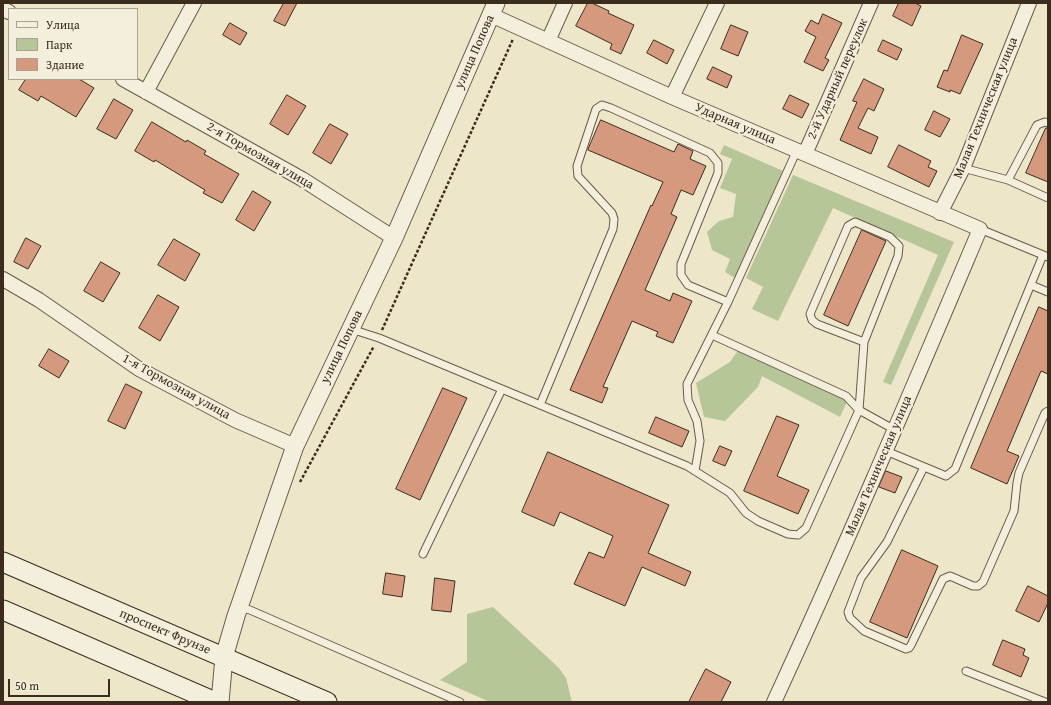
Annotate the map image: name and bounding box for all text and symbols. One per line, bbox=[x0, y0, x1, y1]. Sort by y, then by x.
legend bbox=[8, 8, 138, 80]
street label: улица Попова bbox=[452, 13, 498, 91]
text: Улица bbox=[46, 16, 80, 33]
street label: 2-й Ударный переулок bbox=[804, 16, 872, 142]
street label: Малая Техническая улица bbox=[951, 35, 1021, 181]
text: Парк bbox=[46, 36, 72, 53]
text: Здание bbox=[46, 56, 84, 73]
street label: Ударная улица bbox=[692, 100, 778, 148]
street label: 2-я Тормозная улица bbox=[204, 119, 316, 193]
street label: улица Попова bbox=[318, 308, 366, 386]
street label: 1-я Тормозная улица bbox=[119, 351, 233, 423]
street label: Малая Техническая улица bbox=[842, 394, 916, 538]
street label: проспект Фрунзе bbox=[117, 606, 213, 658]
scale bar bbox=[10, 671, 112, 697]
text: 50 m bbox=[15, 677, 39, 694]

